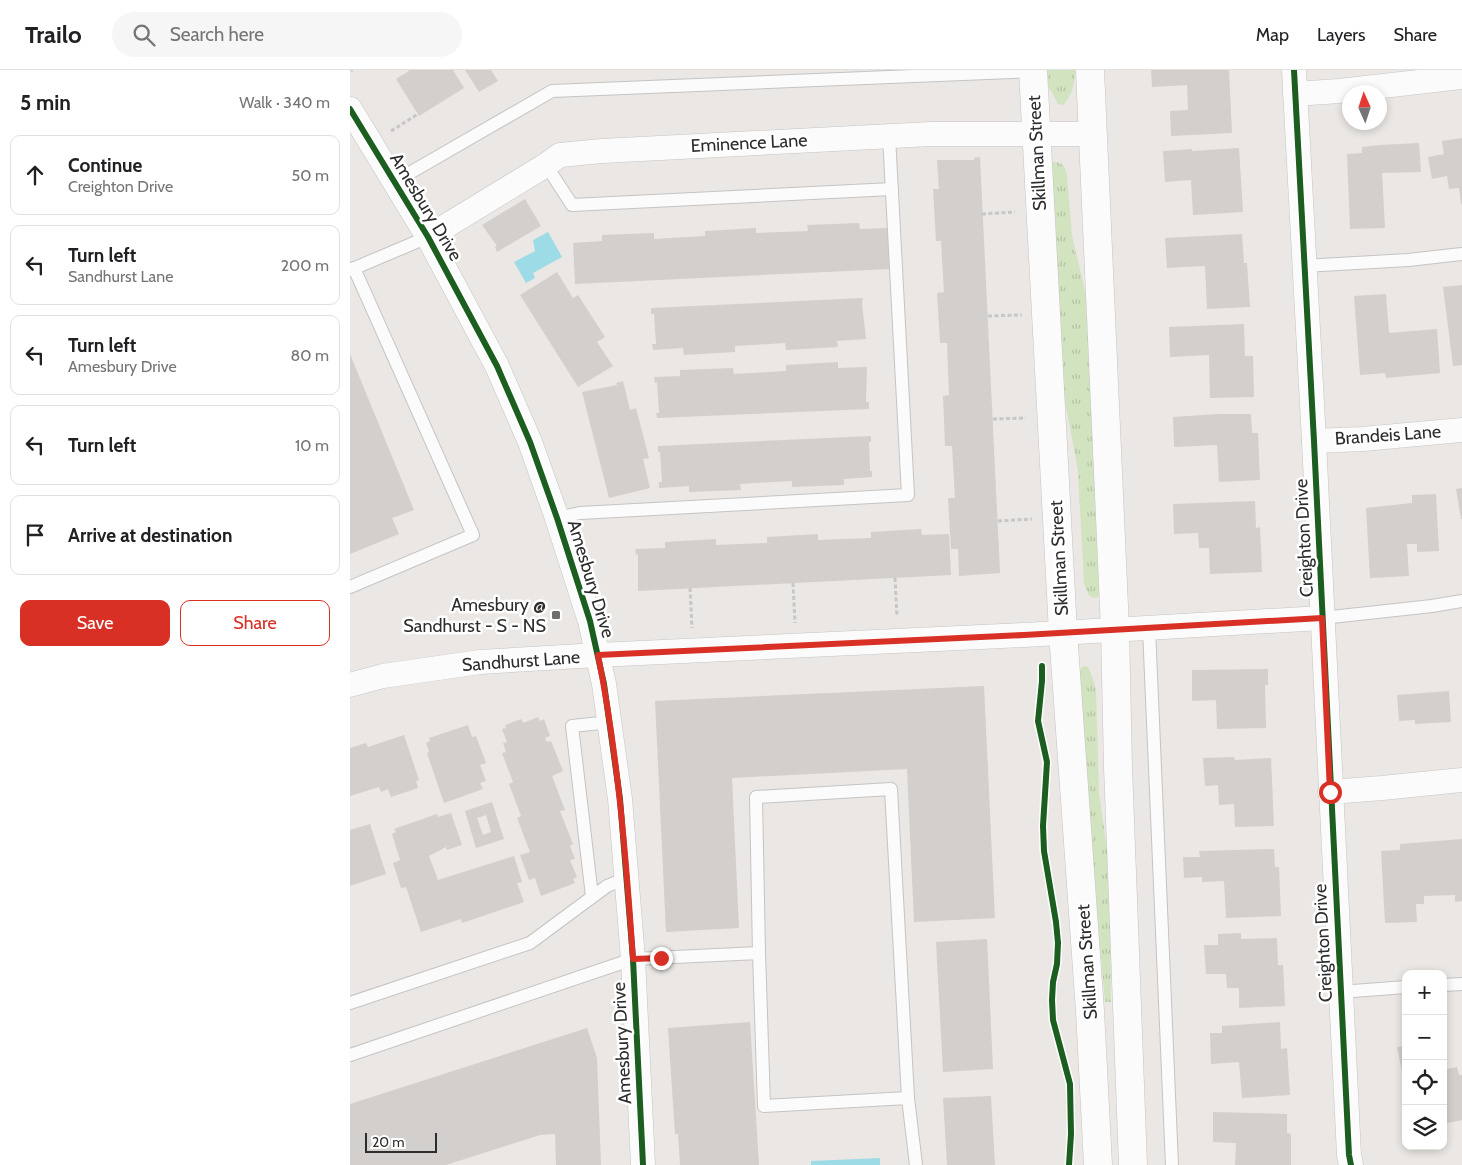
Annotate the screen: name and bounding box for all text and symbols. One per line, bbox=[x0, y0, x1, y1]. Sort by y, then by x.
search box bbox=[112, 12, 462, 57]
text: Trailo bbox=[25, 20, 82, 49]
icon: search bbox=[130, 21, 158, 49]
text: Search here bbox=[170, 23, 264, 46]
text: Map bbox=[1256, 24, 1289, 46]
text: Layers bbox=[1317, 24, 1366, 46]
text: Share bbox=[1394, 24, 1437, 46]
north arrow bbox=[1342, 85, 1387, 130]
text: 5 min bbox=[20, 90, 71, 115]
text: Walk · 340 m bbox=[239, 93, 330, 112]
street label: Skillman Street bbox=[1023, 95, 1051, 211]
street label: Eminence Lane bbox=[690, 129, 808, 157]
street label: Amesbury Drive bbox=[385, 149, 467, 265]
text: Continue bbox=[68, 154, 142, 177]
icon: ahead bbox=[21, 161, 49, 189]
text: 50 m bbox=[292, 166, 329, 185]
text: Creighton Drive bbox=[68, 177, 173, 196]
text: Turn left bbox=[68, 244, 136, 267]
icon: left bbox=[21, 251, 49, 279]
text: 200 m bbox=[281, 256, 329, 275]
text: Sandhurst Lane bbox=[68, 267, 173, 286]
text: Turn left bbox=[68, 334, 136, 357]
icon: left bbox=[21, 341, 49, 369]
text: 80 m bbox=[291, 346, 329, 365]
text: Amesbury Drive bbox=[68, 357, 177, 376]
street label: Brandeis Lane bbox=[1334, 420, 1442, 450]
icon: left bbox=[21, 431, 49, 459]
text: Turn left bbox=[68, 434, 136, 457]
text: 10 m bbox=[295, 436, 329, 455]
street label: Creighton Drive bbox=[1290, 478, 1318, 598]
street label: Skillman Street bbox=[1045, 500, 1073, 616]
street label: Amesbury Drive bbox=[563, 517, 619, 641]
icon: arrive bbox=[21, 521, 49, 549]
text: Arrive at destination bbox=[68, 524, 232, 547]
place label: Amesbury @ Sandhurst - S - NS bbox=[403, 594, 546, 637]
button: Save bbox=[20, 600, 170, 646]
button: Share bbox=[180, 600, 330, 646]
marker: Amesbury @ Sandhurst - S - NS bbox=[550, 609, 562, 621]
street label: Sandhurst Lane bbox=[461, 646, 581, 676]
route start bbox=[1319, 781, 1342, 804]
street label: Creighton Drive bbox=[1309, 883, 1337, 1003]
street label: Skillman Street bbox=[1072, 904, 1102, 1020]
route end bbox=[650, 947, 673, 970]
map controls bbox=[1402, 970, 1447, 1150]
button: + bbox=[1402, 970, 1447, 1015]
street label: Amesbury Drive bbox=[608, 981, 636, 1105]
button: − bbox=[1402, 1015, 1447, 1060]
button: locate bbox=[1402, 1060, 1447, 1105]
button: layers bbox=[1402, 1105, 1447, 1150]
scale bar bbox=[365, 1130, 438, 1153]
text: 20 m bbox=[372, 1133, 405, 1151]

